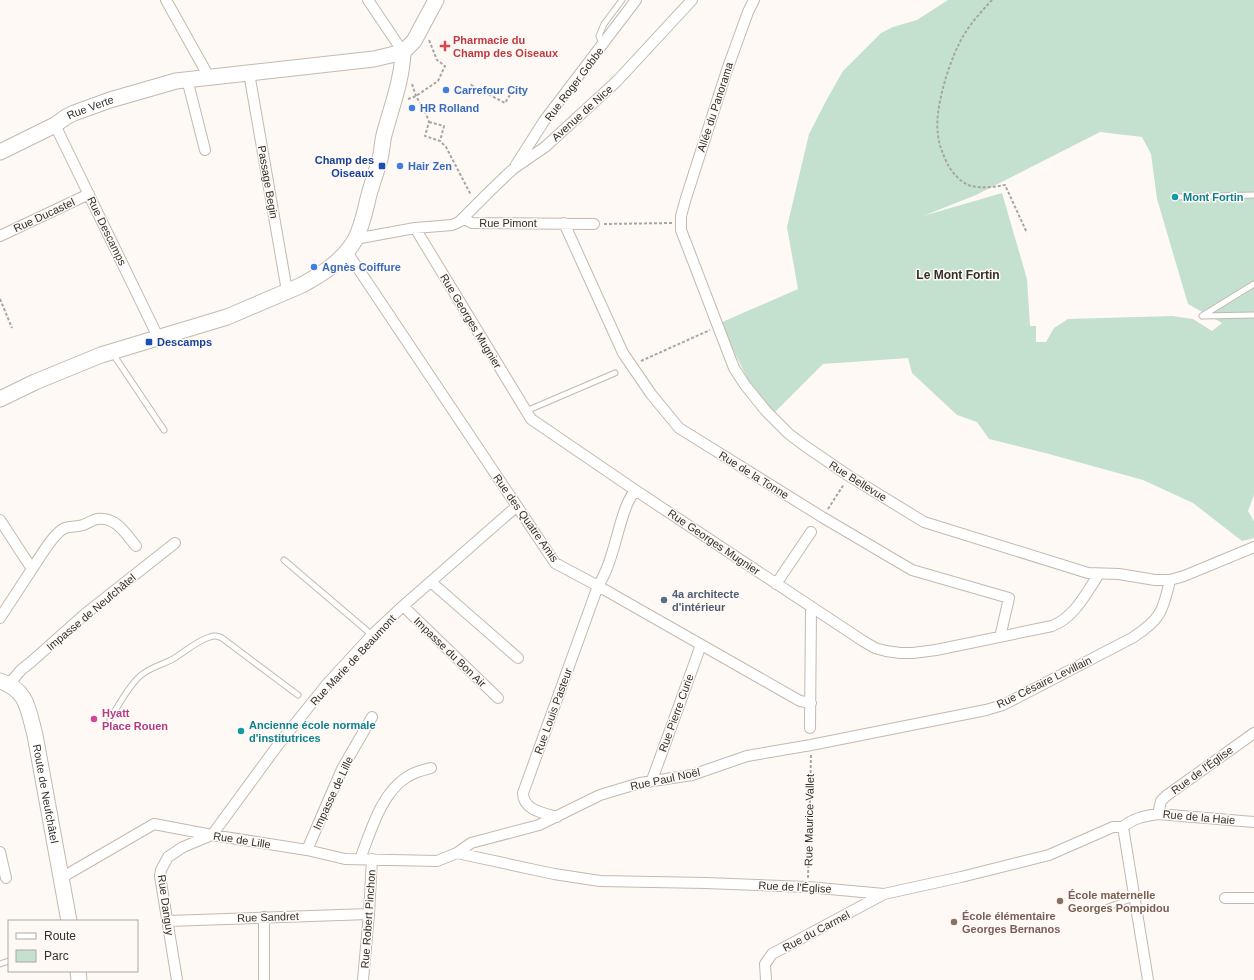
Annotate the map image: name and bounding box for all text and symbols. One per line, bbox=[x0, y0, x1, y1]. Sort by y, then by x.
place label: Pharmacie du Champ des Oiseaux bbox=[453, 34, 559, 59]
marker: Pharmacie du Champ des Oiseaux bbox=[440, 41, 450, 51]
street label: Rue Roger Gobbe bbox=[542, 45, 606, 123]
street label: Allée du Panorama bbox=[695, 60, 735, 153]
street label: Avenue de Nice bbox=[549, 83, 615, 143]
place label: Carrefour City bbox=[454, 84, 529, 96]
marker: Carrefour City bbox=[441, 85, 451, 95]
street label: Rue Verte bbox=[65, 93, 115, 122]
place label: HR Rolland bbox=[420, 102, 479, 114]
marker: HR Rolland bbox=[407, 103, 417, 113]
street label: Passage Begin bbox=[256, 145, 280, 219]
place label: Champ des Oiseaux bbox=[315, 154, 375, 179]
place label: Hair Zen bbox=[408, 160, 452, 172]
marker: Champ des Oiseaux bbox=[377, 161, 387, 171]
marker: Hair Zen bbox=[395, 161, 405, 171]
place label: Mont Fortin bbox=[1183, 191, 1244, 203]
marker: Mont Fortin bbox=[1170, 192, 1180, 202]
street label: Rue Descamps bbox=[85, 195, 129, 268]
street label: Rue Ducastel bbox=[12, 196, 76, 234]
street label: Rue Pimont bbox=[479, 217, 537, 229]
place label: Agnès Coiffure bbox=[322, 261, 401, 273]
marker: Agnès Coiffure bbox=[309, 262, 319, 272]
district label: Le Mont Fortin bbox=[916, 268, 1000, 282]
street label: Rue Georges Mugnier bbox=[438, 272, 504, 371]
place label: Descamps bbox=[157, 336, 212, 348]
marker: Descamps bbox=[144, 337, 154, 347]
street label: Rue de la Tonne bbox=[717, 449, 791, 501]
street label: Rue Bellevue bbox=[827, 459, 889, 503]
street label: Rue des Quatre Amis bbox=[491, 472, 561, 565]
street label: Rue Georges Mugnier bbox=[666, 507, 762, 577]
street label: Impasse de Neufchâtel bbox=[44, 571, 138, 653]
place label: 4a architecte d'intérieur bbox=[672, 588, 739, 613]
marker: 4a architecte d'intérieur bbox=[659, 595, 669, 605]
street label: Rue Marie de Beaumont bbox=[308, 612, 398, 708]
street label: Impasse du Bon Air bbox=[412, 615, 489, 690]
street label: Rue Césaire Levillain bbox=[995, 654, 1093, 710]
street label: Rue Louis Pasteur bbox=[532, 666, 574, 756]
street label: Rue Pierre Curie bbox=[656, 672, 696, 754]
place label: Hyatt Place Rouen bbox=[102, 707, 168, 732]
marker: Hyatt Place Rouen bbox=[89, 714, 99, 724]
place label: Ancienne école normale d'institutrices bbox=[249, 719, 376, 744]
marker: Ancienne école normale d'institutrices bbox=[236, 726, 246, 736]
street label: Route de Neufchâtel bbox=[31, 743, 61, 844]
street label: Rue de l'Église bbox=[1169, 744, 1235, 796]
street label: Impasse de Lille bbox=[311, 754, 355, 832]
street label: Rue Paul Noël bbox=[629, 766, 701, 792]
street label: Rue Maurice Vallet bbox=[802, 774, 816, 866]
street label: Rue de la Haie bbox=[1162, 808, 1236, 826]
street label: Rue de Lille bbox=[212, 830, 272, 850]
street label: Rue Robert Pinchon bbox=[359, 869, 377, 969]
street label: Rue Danguy bbox=[156, 874, 176, 937]
street label: Rue de l'Église bbox=[758, 879, 832, 895]
place label: École maternelle Georges Pompidou bbox=[1068, 889, 1169, 914]
marker: École maternelle Georges Pompidou bbox=[1055, 896, 1065, 906]
street label: Rue du Carmel bbox=[781, 908, 851, 954]
street label: Rue Sandret bbox=[237, 910, 299, 924]
place label: École élémentaire Georges Bernanos bbox=[962, 910, 1060, 935]
marker: École élémentaire Georges Bernanos bbox=[949, 917, 959, 927]
legend bbox=[8, 920, 138, 972]
text: Route bbox=[44, 929, 76, 943]
text: Parc bbox=[44, 949, 69, 963]

